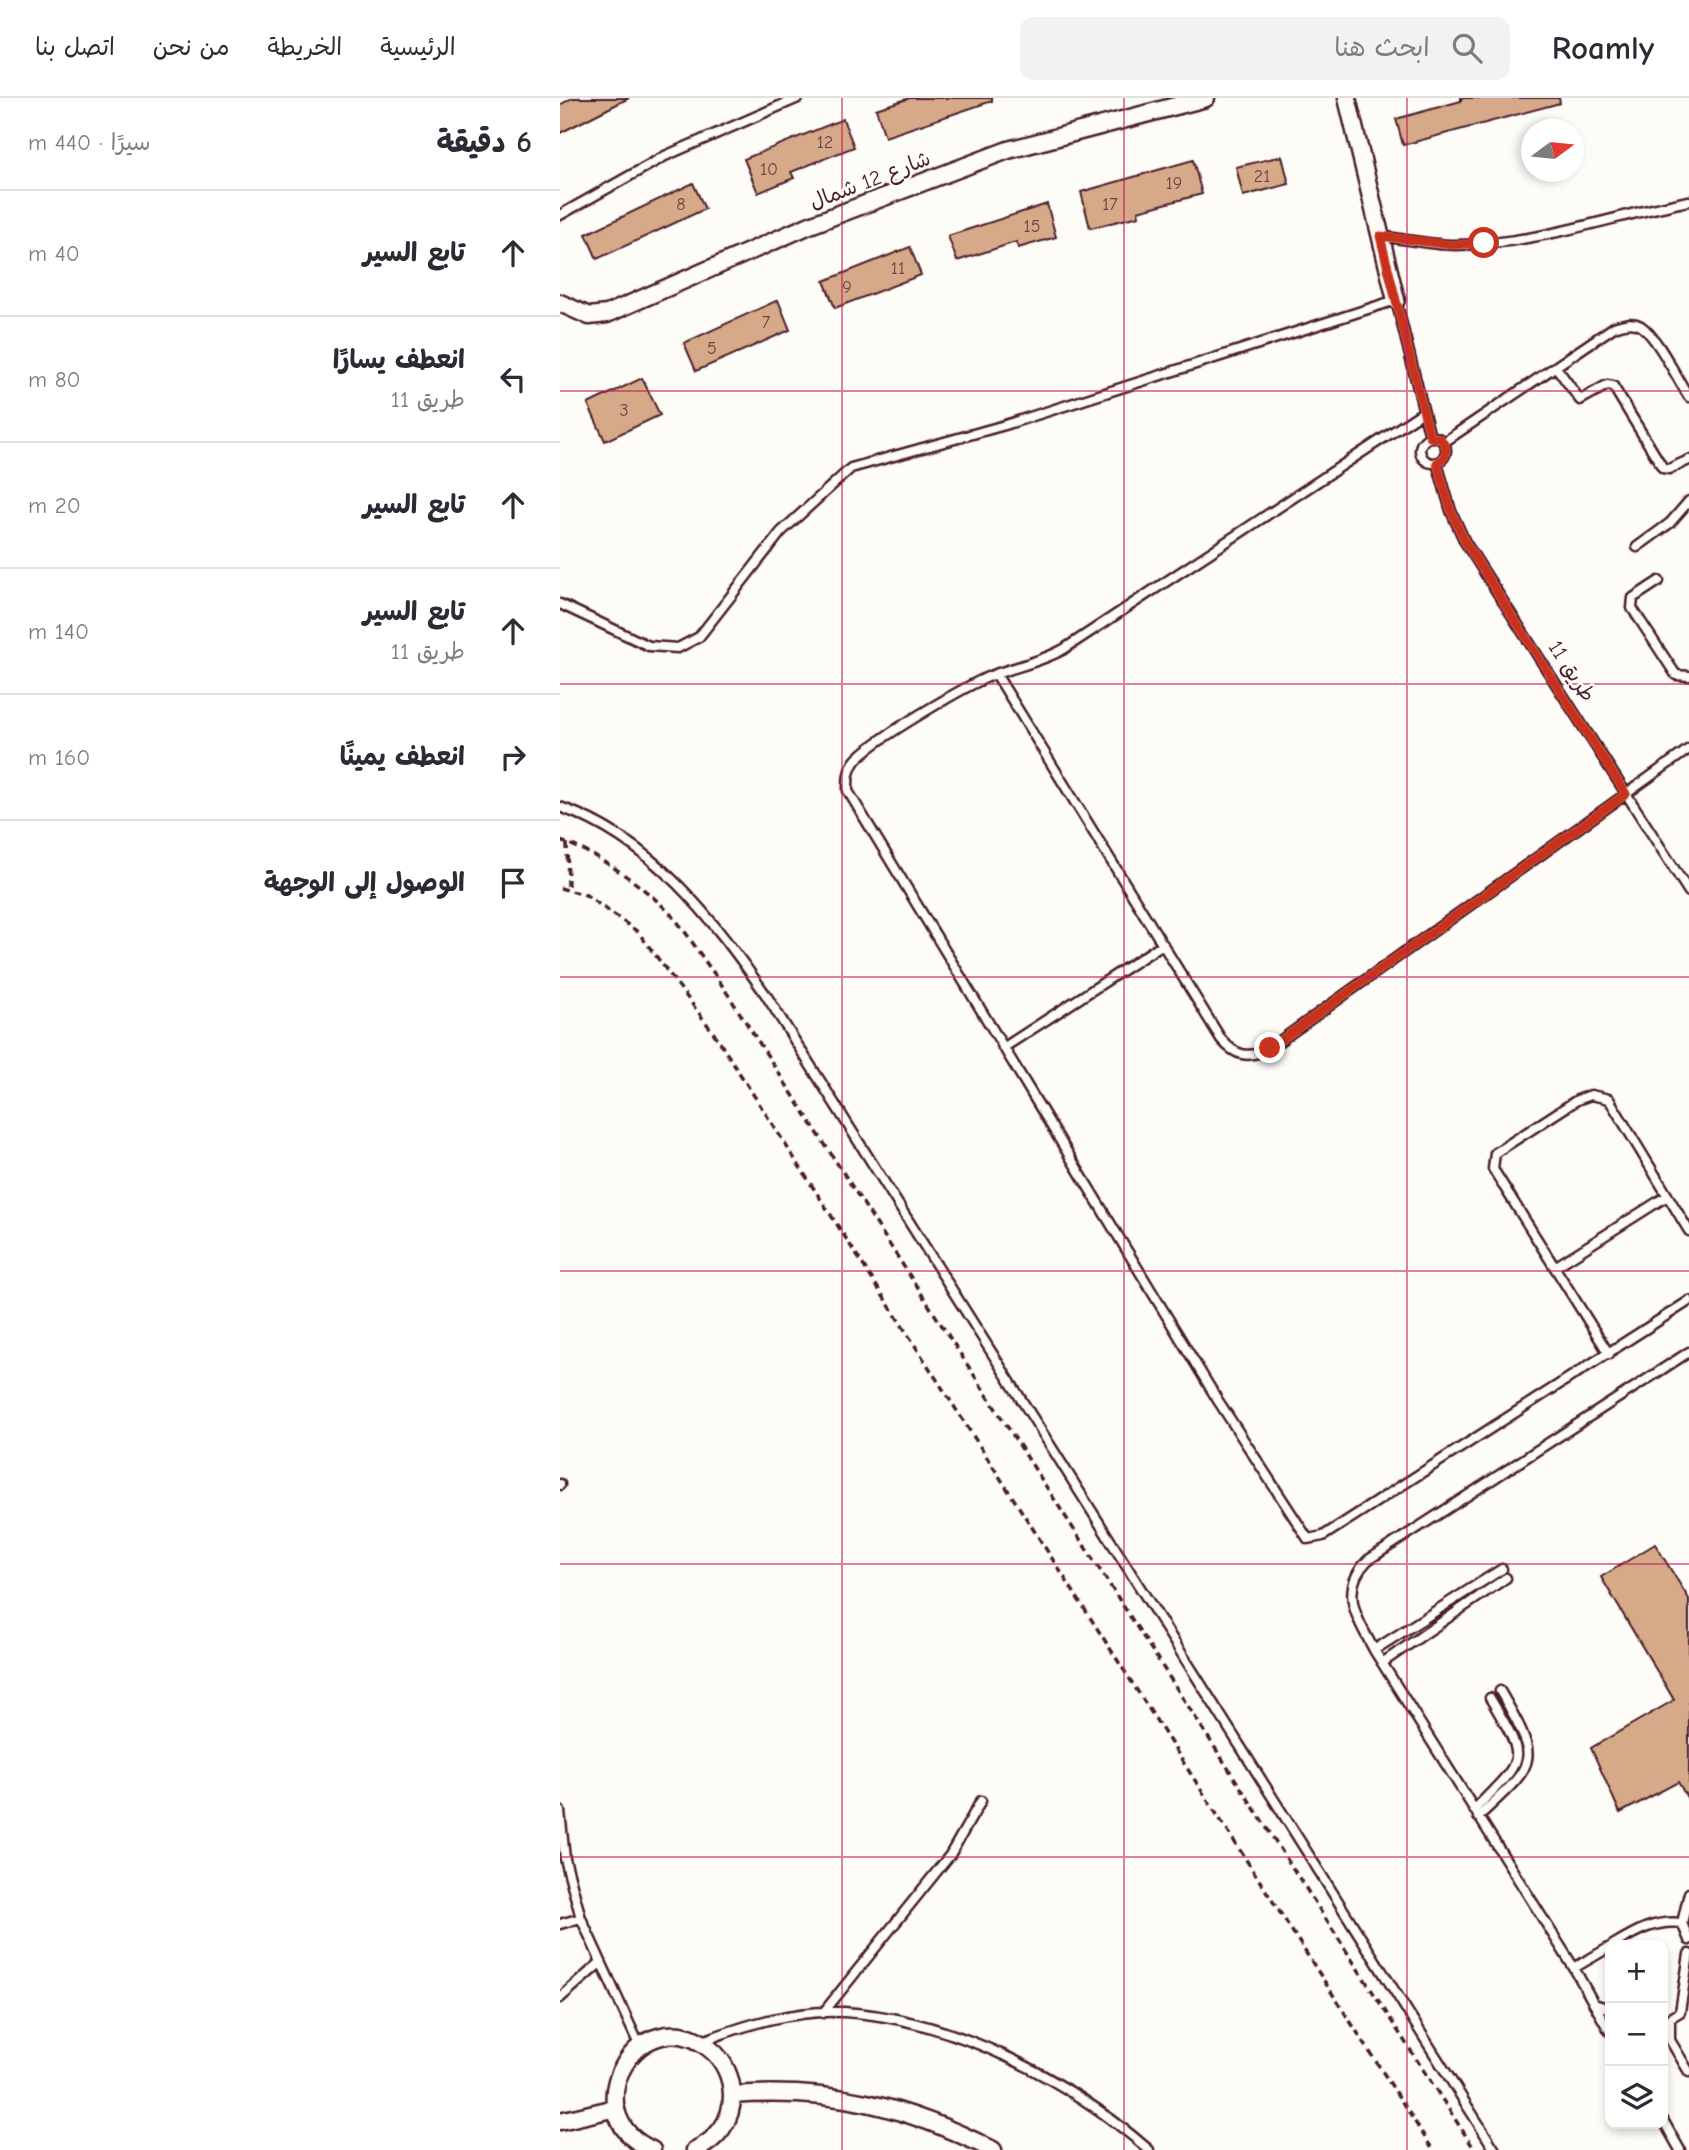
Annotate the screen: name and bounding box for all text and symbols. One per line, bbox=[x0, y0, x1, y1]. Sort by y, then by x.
search box bbox=[1020, 17, 1510, 80]
icon: search bbox=[1448, 29, 1486, 67]
text: Roamly bbox=[1552, 29, 1654, 67]
text: اتصل بنا bbox=[35, 33, 115, 61]
text: من نحن bbox=[153, 33, 229, 61]
text: الخريطة bbox=[267, 33, 342, 61]
text: الرئيسية bbox=[380, 33, 456, 61]
text: ابحث هنا bbox=[1334, 33, 1430, 63]
north arrow bbox=[1521, 119, 1584, 182]
text: 6 دقيقة bbox=[436, 125, 532, 160]
text: سيرًا · 440 m bbox=[28, 129, 150, 156]
house number: 12 bbox=[817, 132, 833, 153]
street label: شارع 12 شمال bbox=[806, 146, 935, 217]
house number: 10 bbox=[760, 159, 778, 180]
house number: 21 bbox=[1254, 166, 1270, 187]
house number: 19 bbox=[1166, 173, 1182, 194]
house number: 8 bbox=[676, 194, 686, 215]
house number: 17 bbox=[1102, 194, 1118, 215]
house number: 15 bbox=[1024, 216, 1040, 237]
route start bbox=[1468, 227, 1499, 258]
icon: ahead bbox=[494, 234, 532, 272]
text: تابع السير bbox=[363, 238, 465, 268]
text: 40 m bbox=[28, 240, 80, 267]
house number: 11 bbox=[891, 258, 905, 279]
house number: 9 bbox=[842, 277, 852, 298]
house number: 7 bbox=[762, 312, 771, 333]
house number: 5 bbox=[707, 338, 717, 359]
text: انعطف يسارًا bbox=[333, 345, 465, 375]
icon: left bbox=[494, 360, 532, 398]
text: 80 m bbox=[28, 366, 81, 393]
text: طريق 11 bbox=[391, 386, 465, 413]
house number: 3 bbox=[619, 400, 629, 421]
icon: ahead bbox=[494, 486, 532, 524]
text: تابع السير bbox=[363, 490, 465, 520]
text: 20 m bbox=[28, 492, 81, 519]
text: تابع السير bbox=[363, 597, 465, 627]
icon: ahead bbox=[494, 612, 532, 650]
text: 140 m bbox=[28, 618, 89, 645]
street label: طريق 11 bbox=[1543, 636, 1601, 706]
text: طريق 11 bbox=[391, 638, 465, 665]
icon: right bbox=[494, 738, 532, 776]
text: انعطف يمينًا bbox=[340, 742, 465, 772]
text: 160 m bbox=[28, 744, 90, 771]
icon: arrive bbox=[494, 864, 532, 902]
text: الوصول إلى الوجهة bbox=[264, 868, 465, 898]
route end bbox=[1254, 1032, 1285, 1063]
map controls bbox=[1605, 1940, 1668, 2129]
button: + bbox=[1605, 1940, 1668, 2003]
button: − bbox=[1605, 2003, 1668, 2066]
button: layers bbox=[1605, 2066, 1668, 2129]

